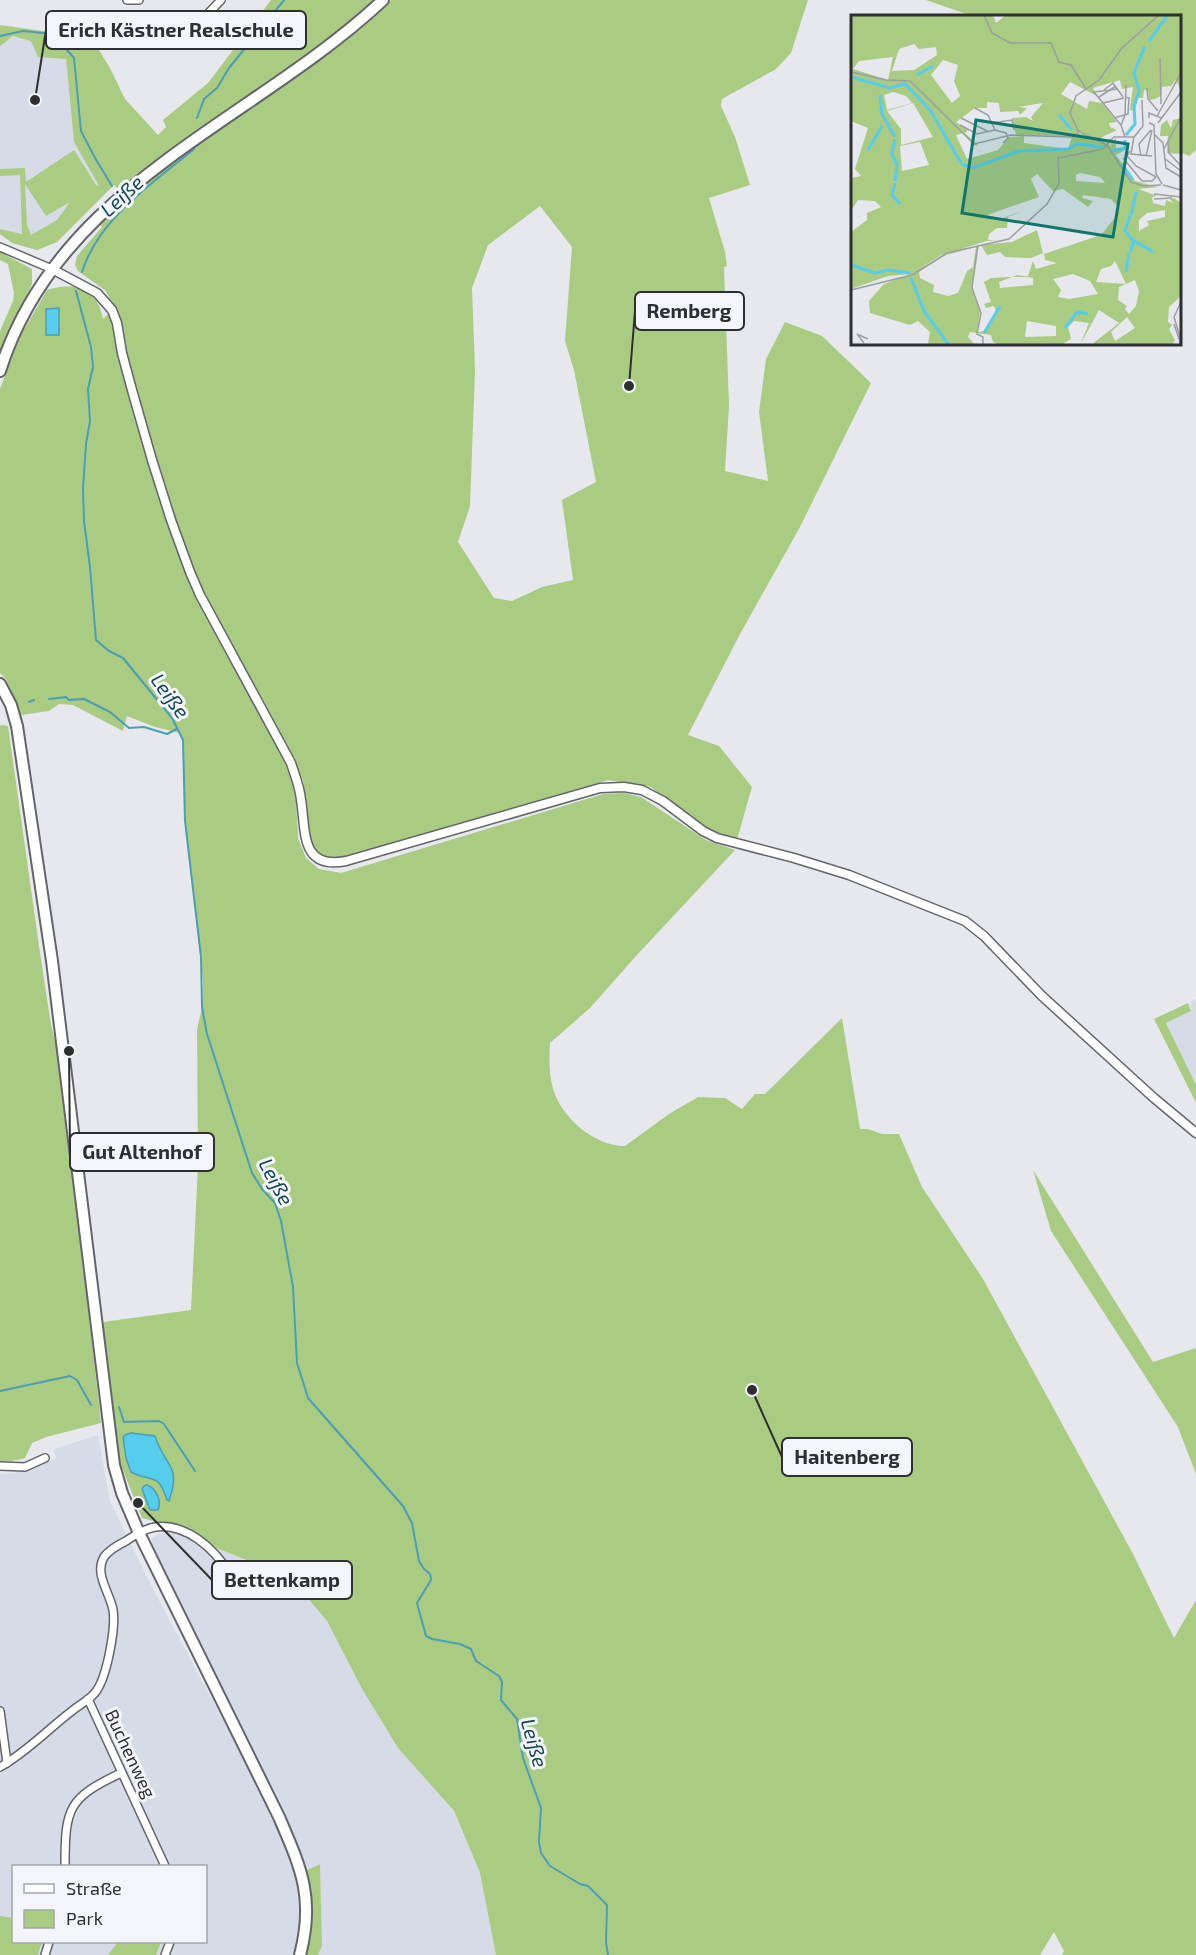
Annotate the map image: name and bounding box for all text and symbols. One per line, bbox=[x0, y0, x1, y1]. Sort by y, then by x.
callout: Erich Kästner Realschule bbox=[46, 11, 306, 49]
inset map bbox=[851, 15, 1181, 345]
text: Erich Kästner Realschule bbox=[58, 17, 294, 41]
water label: Leiße bbox=[95, 169, 148, 221]
callout: Remberg bbox=[635, 292, 744, 330]
text: Remberg bbox=[646, 298, 732, 322]
water label: Leiße bbox=[146, 668, 195, 723]
callout: Gut Altenhof bbox=[70, 1133, 214, 1171]
text: Gut Altenhof bbox=[82, 1139, 203, 1163]
water label: Leiße bbox=[255, 1154, 299, 1209]
callout: Haitenberg bbox=[782, 1438, 912, 1476]
text: Haitenberg bbox=[794, 1444, 900, 1468]
callout: Bettenkamp bbox=[212, 1561, 352, 1599]
text: Bettenkamp bbox=[224, 1567, 340, 1591]
street label: Buchenweg bbox=[101, 1706, 161, 1801]
water label: Leiße bbox=[517, 1715, 553, 1770]
legend bbox=[12, 1865, 207, 1943]
text: Straße bbox=[66, 1877, 122, 1899]
text: Park bbox=[66, 1907, 103, 1929]

